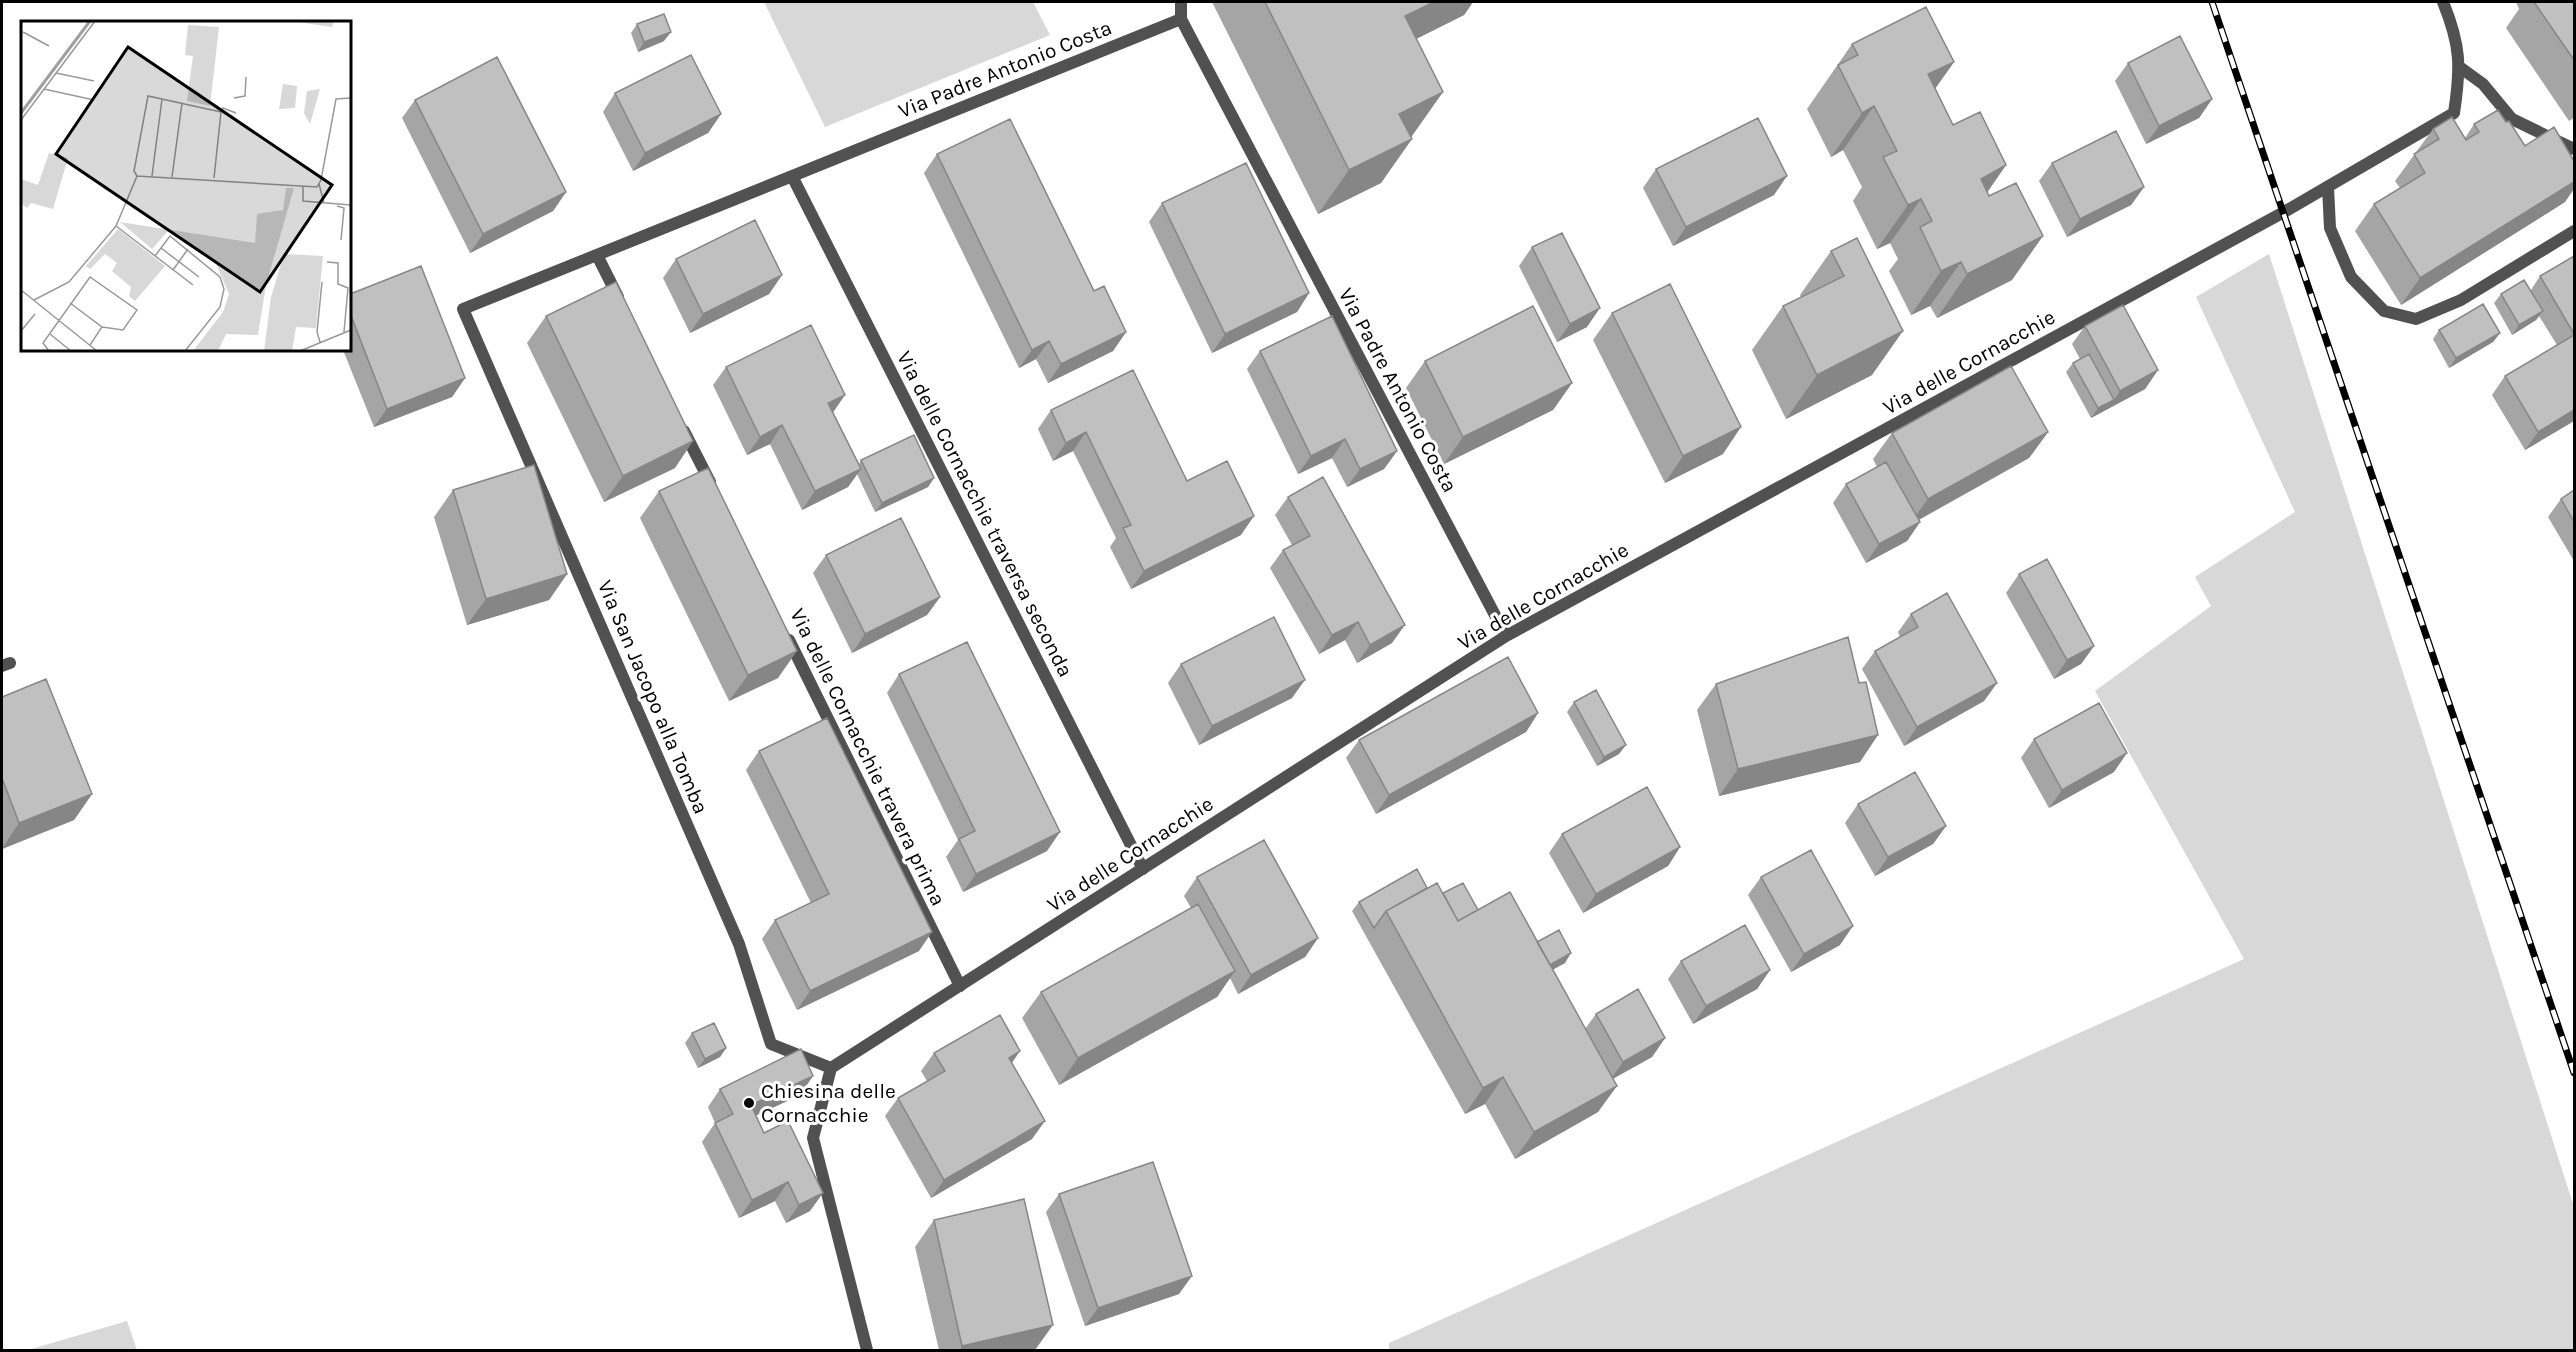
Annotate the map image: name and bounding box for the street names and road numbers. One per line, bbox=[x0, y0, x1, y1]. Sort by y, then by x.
street label: Via Padre Antonio Costa bbox=[895, 15, 1115, 123]
street label: Via Padre Antonio Costa bbox=[1334, 284, 1462, 496]
street label: Via delle Cornacchie bbox=[1879, 305, 2059, 419]
street label: Via delle Cornacchie traversa seconda bbox=[892, 347, 1078, 681]
street label: Via delle Cornacchie bbox=[1453, 537, 1633, 655]
street label: Via San Jacopo alla Tomba bbox=[593, 577, 713, 817]
street label: Via delle Cornacchie travera prima bbox=[785, 604, 951, 910]
street label: Via delle Cornacchie bbox=[1043, 791, 1217, 917]

